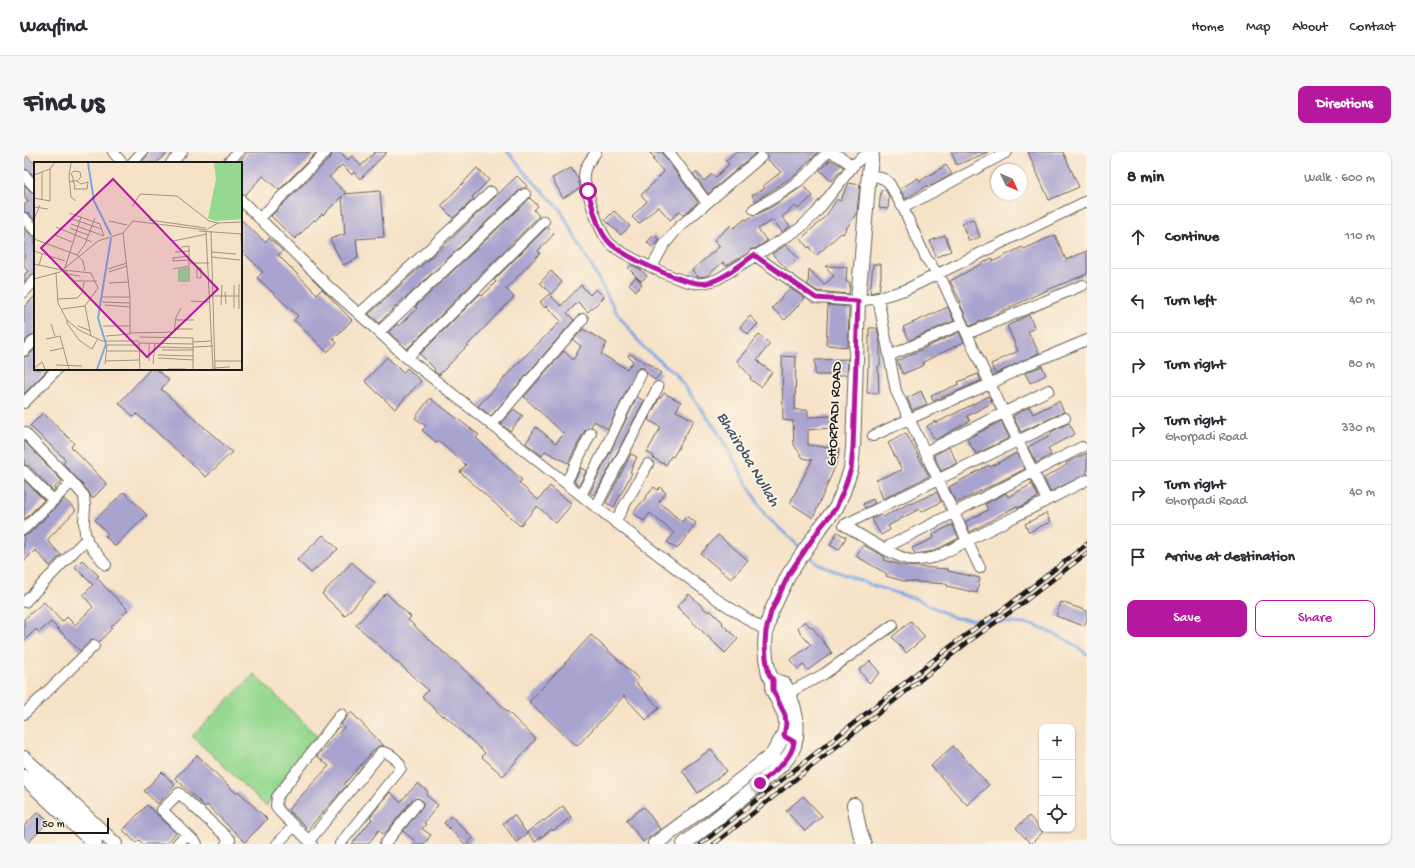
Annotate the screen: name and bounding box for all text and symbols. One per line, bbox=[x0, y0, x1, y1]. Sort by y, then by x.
text: Wayfind bbox=[20, 16, 86, 39]
text: Home bbox=[1192, 19, 1224, 36]
text: Map bbox=[1246, 19, 1270, 36]
text: About bbox=[1292, 19, 1328, 36]
text: Contact bbox=[1350, 19, 1395, 36]
button: Directions bbox=[1298, 86, 1391, 123]
text: Find us bbox=[24, 88, 104, 121]
inset map bbox=[34, 162, 242, 370]
north arrow bbox=[991, 164, 1027, 200]
text: 8 min bbox=[1127, 168, 1164, 188]
text: Walk · 600 m bbox=[1304, 171, 1375, 186]
route start bbox=[579, 182, 597, 200]
icon: ahead bbox=[1127, 226, 1149, 248]
text: Continue bbox=[1165, 228, 1219, 246]
text: 110 m bbox=[1345, 229, 1375, 244]
icon: left bbox=[1127, 290, 1149, 312]
text: Turn left bbox=[1165, 292, 1216, 310]
text: 40 m bbox=[1349, 293, 1375, 308]
icon: right bbox=[1127, 354, 1149, 376]
text: Turn right bbox=[1165, 356, 1225, 374]
text: 80 m bbox=[1348, 357, 1375, 372]
street label: GHORPADI ROAD bbox=[823, 361, 847, 467]
water label: Bhairoba Nullah bbox=[711, 409, 783, 511]
text: Turn right bbox=[1165, 412, 1225, 430]
icon: right bbox=[1127, 418, 1149, 440]
text: 330 m bbox=[1342, 421, 1375, 436]
text: Ghorpadi Road bbox=[1165, 430, 1247, 445]
text: Turn right bbox=[1165, 476, 1225, 494]
icon: right bbox=[1127, 482, 1149, 504]
text: 40 m bbox=[1349, 485, 1375, 500]
text: Ghorpadi Road bbox=[1165, 494, 1247, 509]
icon: arrive bbox=[1127, 546, 1149, 568]
text: Arrive at destination bbox=[1165, 548, 1295, 566]
button: Save bbox=[1127, 600, 1247, 637]
button: Share bbox=[1255, 600, 1375, 637]
map controls bbox=[1039, 724, 1075, 832]
button: + bbox=[1039, 724, 1075, 760]
button: − bbox=[1039, 760, 1075, 796]
route end bbox=[751, 774, 769, 792]
button: locate bbox=[1039, 796, 1075, 832]
scale bar bbox=[36, 816, 109, 835]
text: 50 m bbox=[42, 819, 64, 831]

